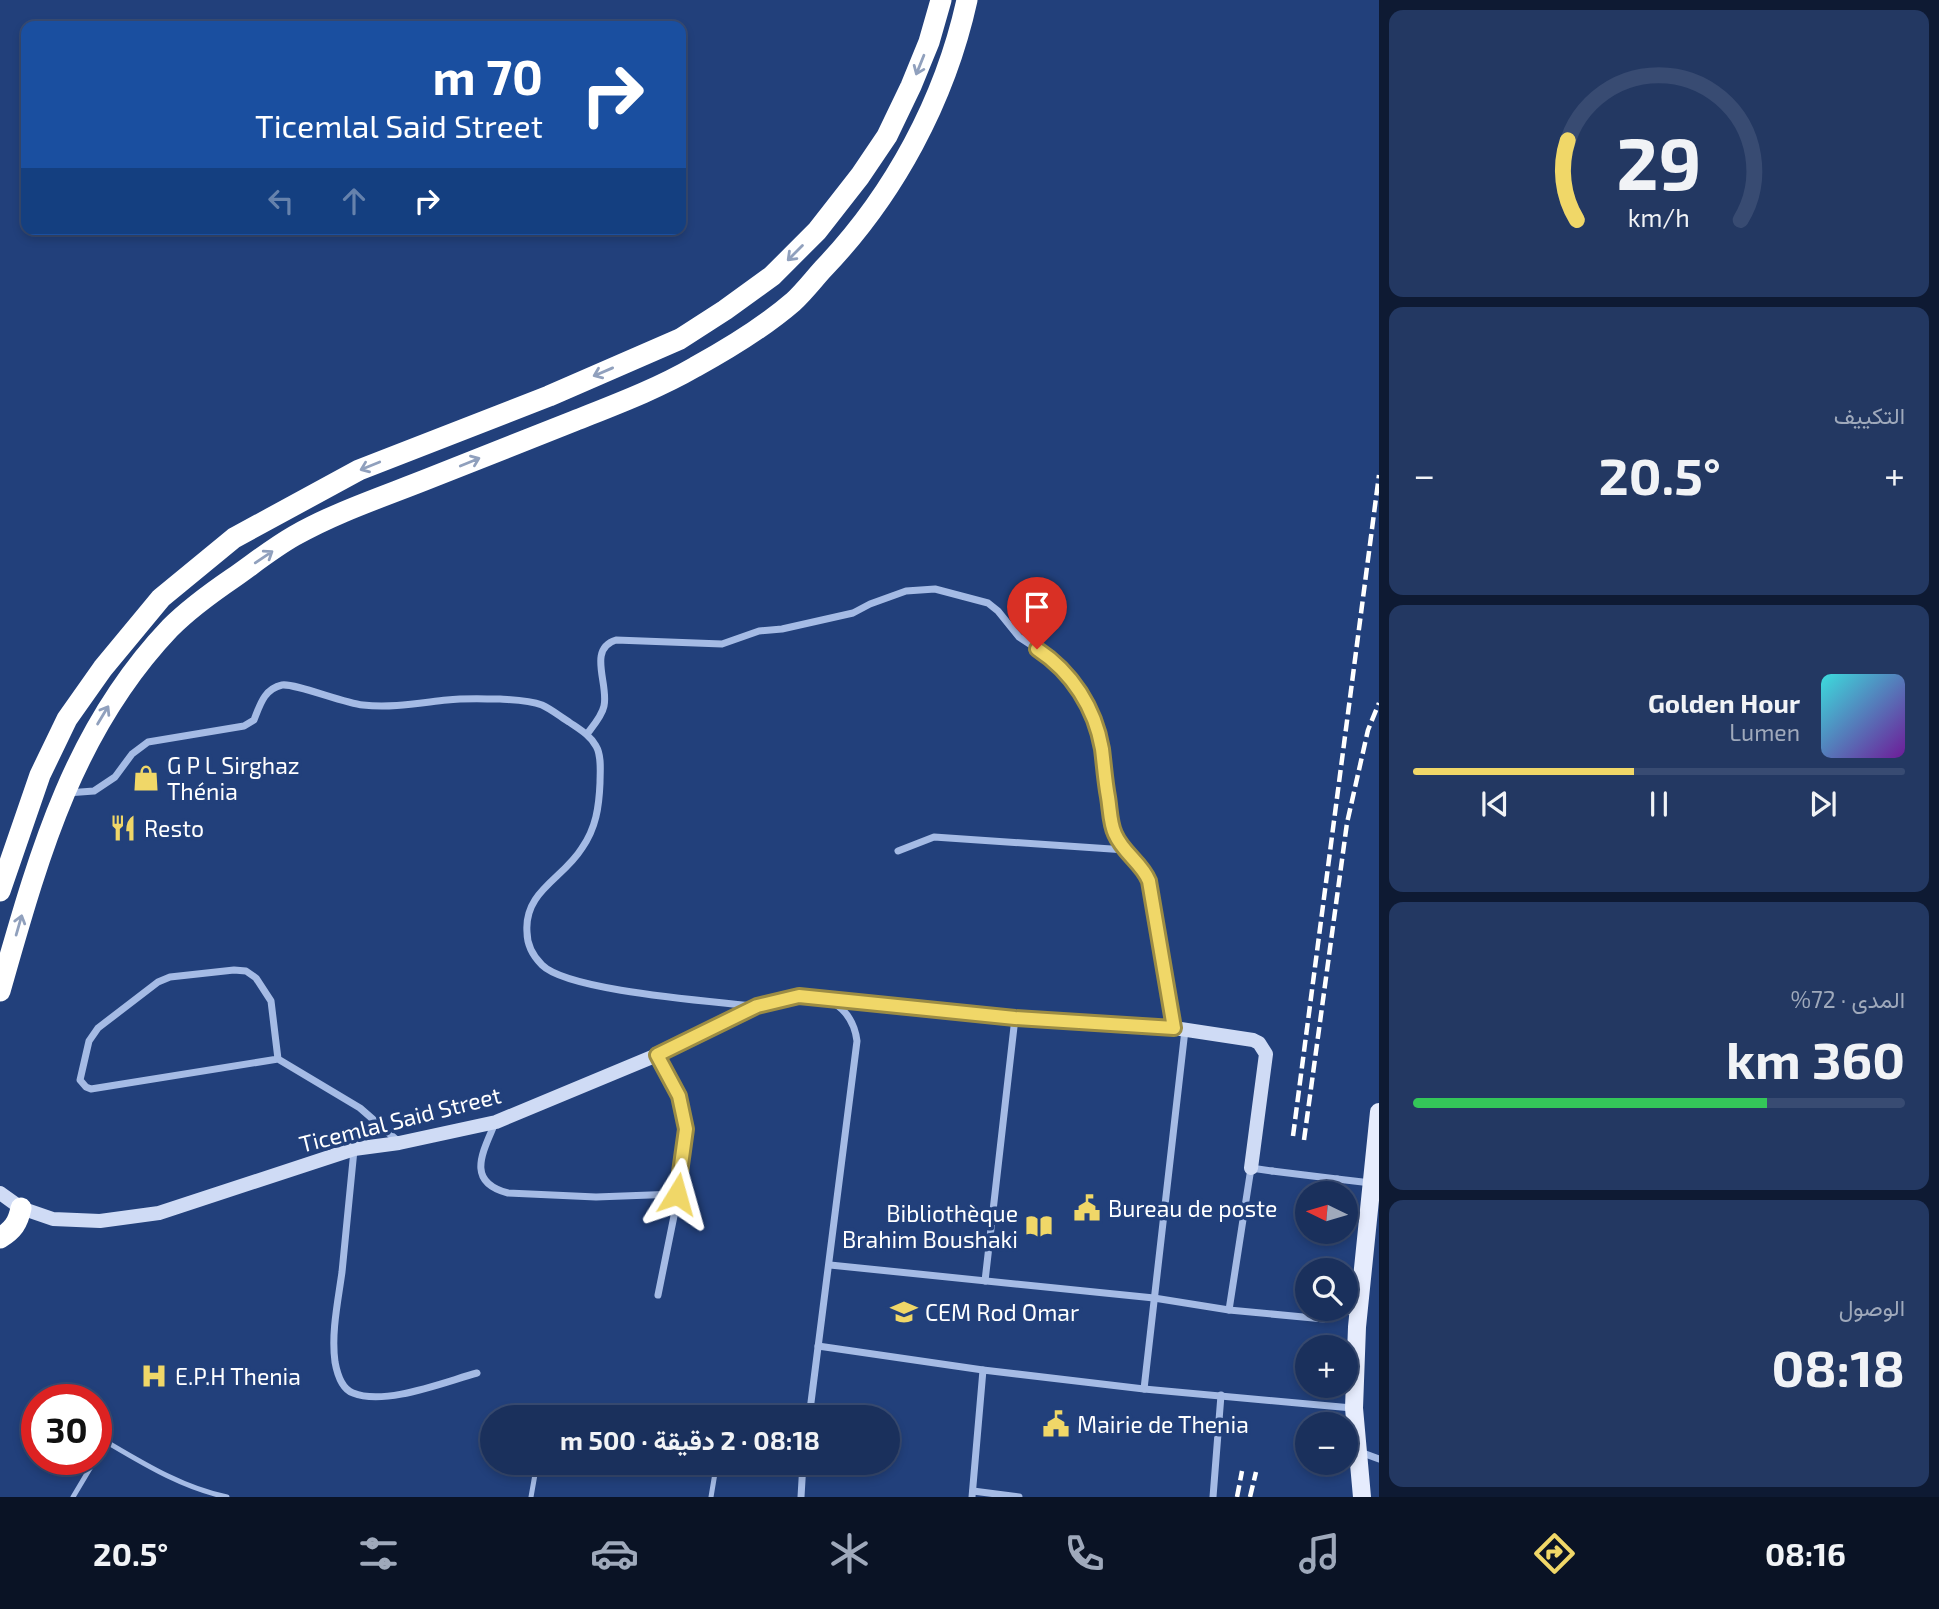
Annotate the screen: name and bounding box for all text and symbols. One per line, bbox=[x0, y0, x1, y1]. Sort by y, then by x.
text: 70 m bbox=[432, 46, 543, 105]
icon: right bbox=[567, 49, 658, 140]
one-way arrow bbox=[912, 53, 925, 75]
text: Ticemlal Said Street bbox=[255, 106, 543, 144]
text: 29 bbox=[1616, 117, 1702, 205]
icon: left bbox=[262, 182, 300, 220]
icon: ahead bbox=[335, 182, 373, 220]
icon: right bbox=[408, 182, 446, 220]
text: km/h bbox=[1628, 202, 1690, 232]
one-way arrow bbox=[787, 244, 804, 261]
one-way arrow bbox=[593, 366, 615, 379]
text: التكييف bbox=[1834, 401, 1905, 429]
text: 20.5° bbox=[1598, 443, 1721, 505]
text: − bbox=[1413, 451, 1435, 497]
text: + bbox=[1884, 451, 1905, 497]
one-way arrow bbox=[458, 455, 480, 468]
one-way arrow bbox=[359, 460, 381, 473]
one-way arrow bbox=[253, 550, 273, 564]
pin bbox=[1007, 577, 1067, 649]
icon: arrive bbox=[1018, 588, 1056, 626]
text: Golden Hour bbox=[1648, 687, 1800, 718]
one-way arrow bbox=[97, 705, 111, 725]
text: Lumen bbox=[1729, 718, 1800, 746]
place label: G P L Sirghaz Thénia bbox=[167, 751, 300, 805]
shop icon: G P L Sirghaz Thénia bbox=[131, 763, 161, 793]
icon: previous bbox=[1476, 785, 1514, 823]
icon: pause bbox=[1640, 785, 1678, 823]
icon: next bbox=[1804, 785, 1842, 823]
restaurant icon: Resto bbox=[108, 813, 138, 843]
place label: Resto bbox=[144, 814, 204, 842]
one-way arrow bbox=[13, 914, 26, 936]
text: المدى · 72% bbox=[1790, 985, 1905, 1013]
text: 360 km bbox=[1726, 1027, 1905, 1089]
street label: Ticemlal Said Street bbox=[296, 1080, 504, 1158]
position arrow bbox=[640, 1157, 714, 1231]
north arrow bbox=[1295, 1181, 1358, 1244]
map controls bbox=[1295, 1181, 1358, 1475]
public building icon: Bureau de poste bbox=[1072, 1193, 1102, 1223]
place label: Bureau de poste bbox=[1108, 1194, 1277, 1222]
place label: Bibliothèque Brahim Boushaki bbox=[842, 1199, 1018, 1253]
library icon: Bibliothèque Brahim Boushaki bbox=[1024, 1211, 1054, 1241]
button: search bbox=[1295, 1258, 1358, 1321]
text: الوصول bbox=[1839, 1293, 1905, 1321]
school or university icon: CEM Rod Omar bbox=[889, 1297, 919, 1327]
place label: CEM Rod Omar bbox=[925, 1298, 1079, 1326]
button: + bbox=[1295, 1335, 1358, 1398]
text: 08:18 bbox=[1772, 1335, 1905, 1397]
hospital icon: E.P.H Thenia bbox=[139, 1361, 169, 1391]
place label: E.P.H Thenia bbox=[175, 1362, 301, 1390]
speed limit sign: 30 bbox=[21, 1384, 112, 1475]
public building icon: Mairie de Thenia bbox=[1041, 1409, 1071, 1439]
place label: Mairie de Thenia bbox=[1077, 1410, 1249, 1438]
button: − bbox=[1295, 1412, 1358, 1475]
text: 08:18 · 2 دقيقة · 500 m bbox=[560, 1424, 820, 1455]
icon: filters bbox=[354, 1529, 403, 1578]
icon: car bbox=[590, 1529, 639, 1578]
icon: climate bbox=[825, 1529, 874, 1578]
icon: phone bbox=[1060, 1529, 1109, 1578]
icon: music bbox=[1295, 1529, 1344, 1578]
icon: directions bbox=[1530, 1529, 1579, 1578]
text: 20.5° bbox=[93, 1534, 168, 1572]
text: 08:16 bbox=[1765, 1534, 1846, 1572]

